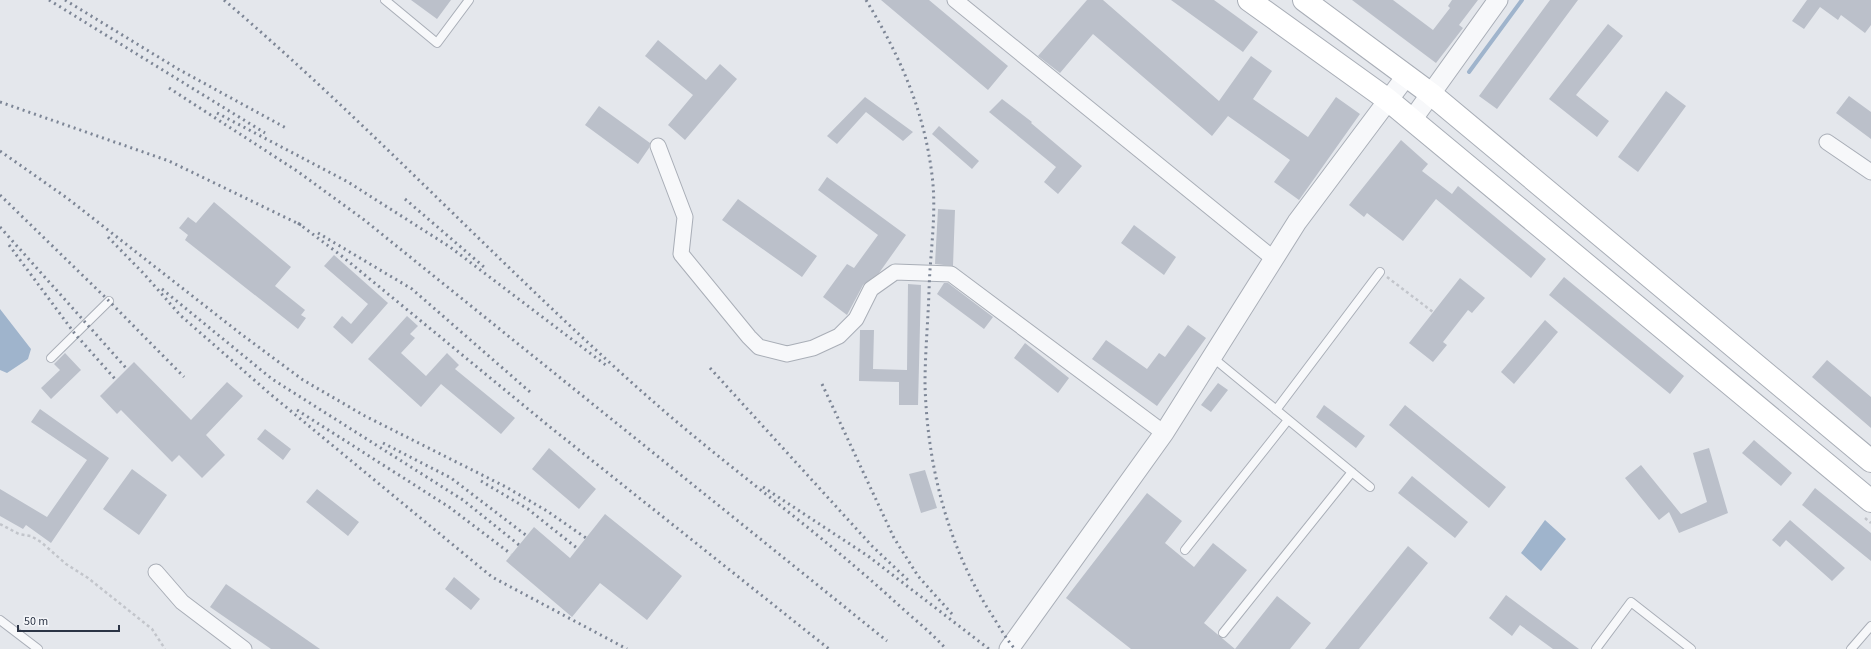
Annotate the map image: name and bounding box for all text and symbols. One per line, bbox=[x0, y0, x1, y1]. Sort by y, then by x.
scale bar bbox=[18, 607, 119, 633]
text: 50 m bbox=[24, 613, 48, 630]

